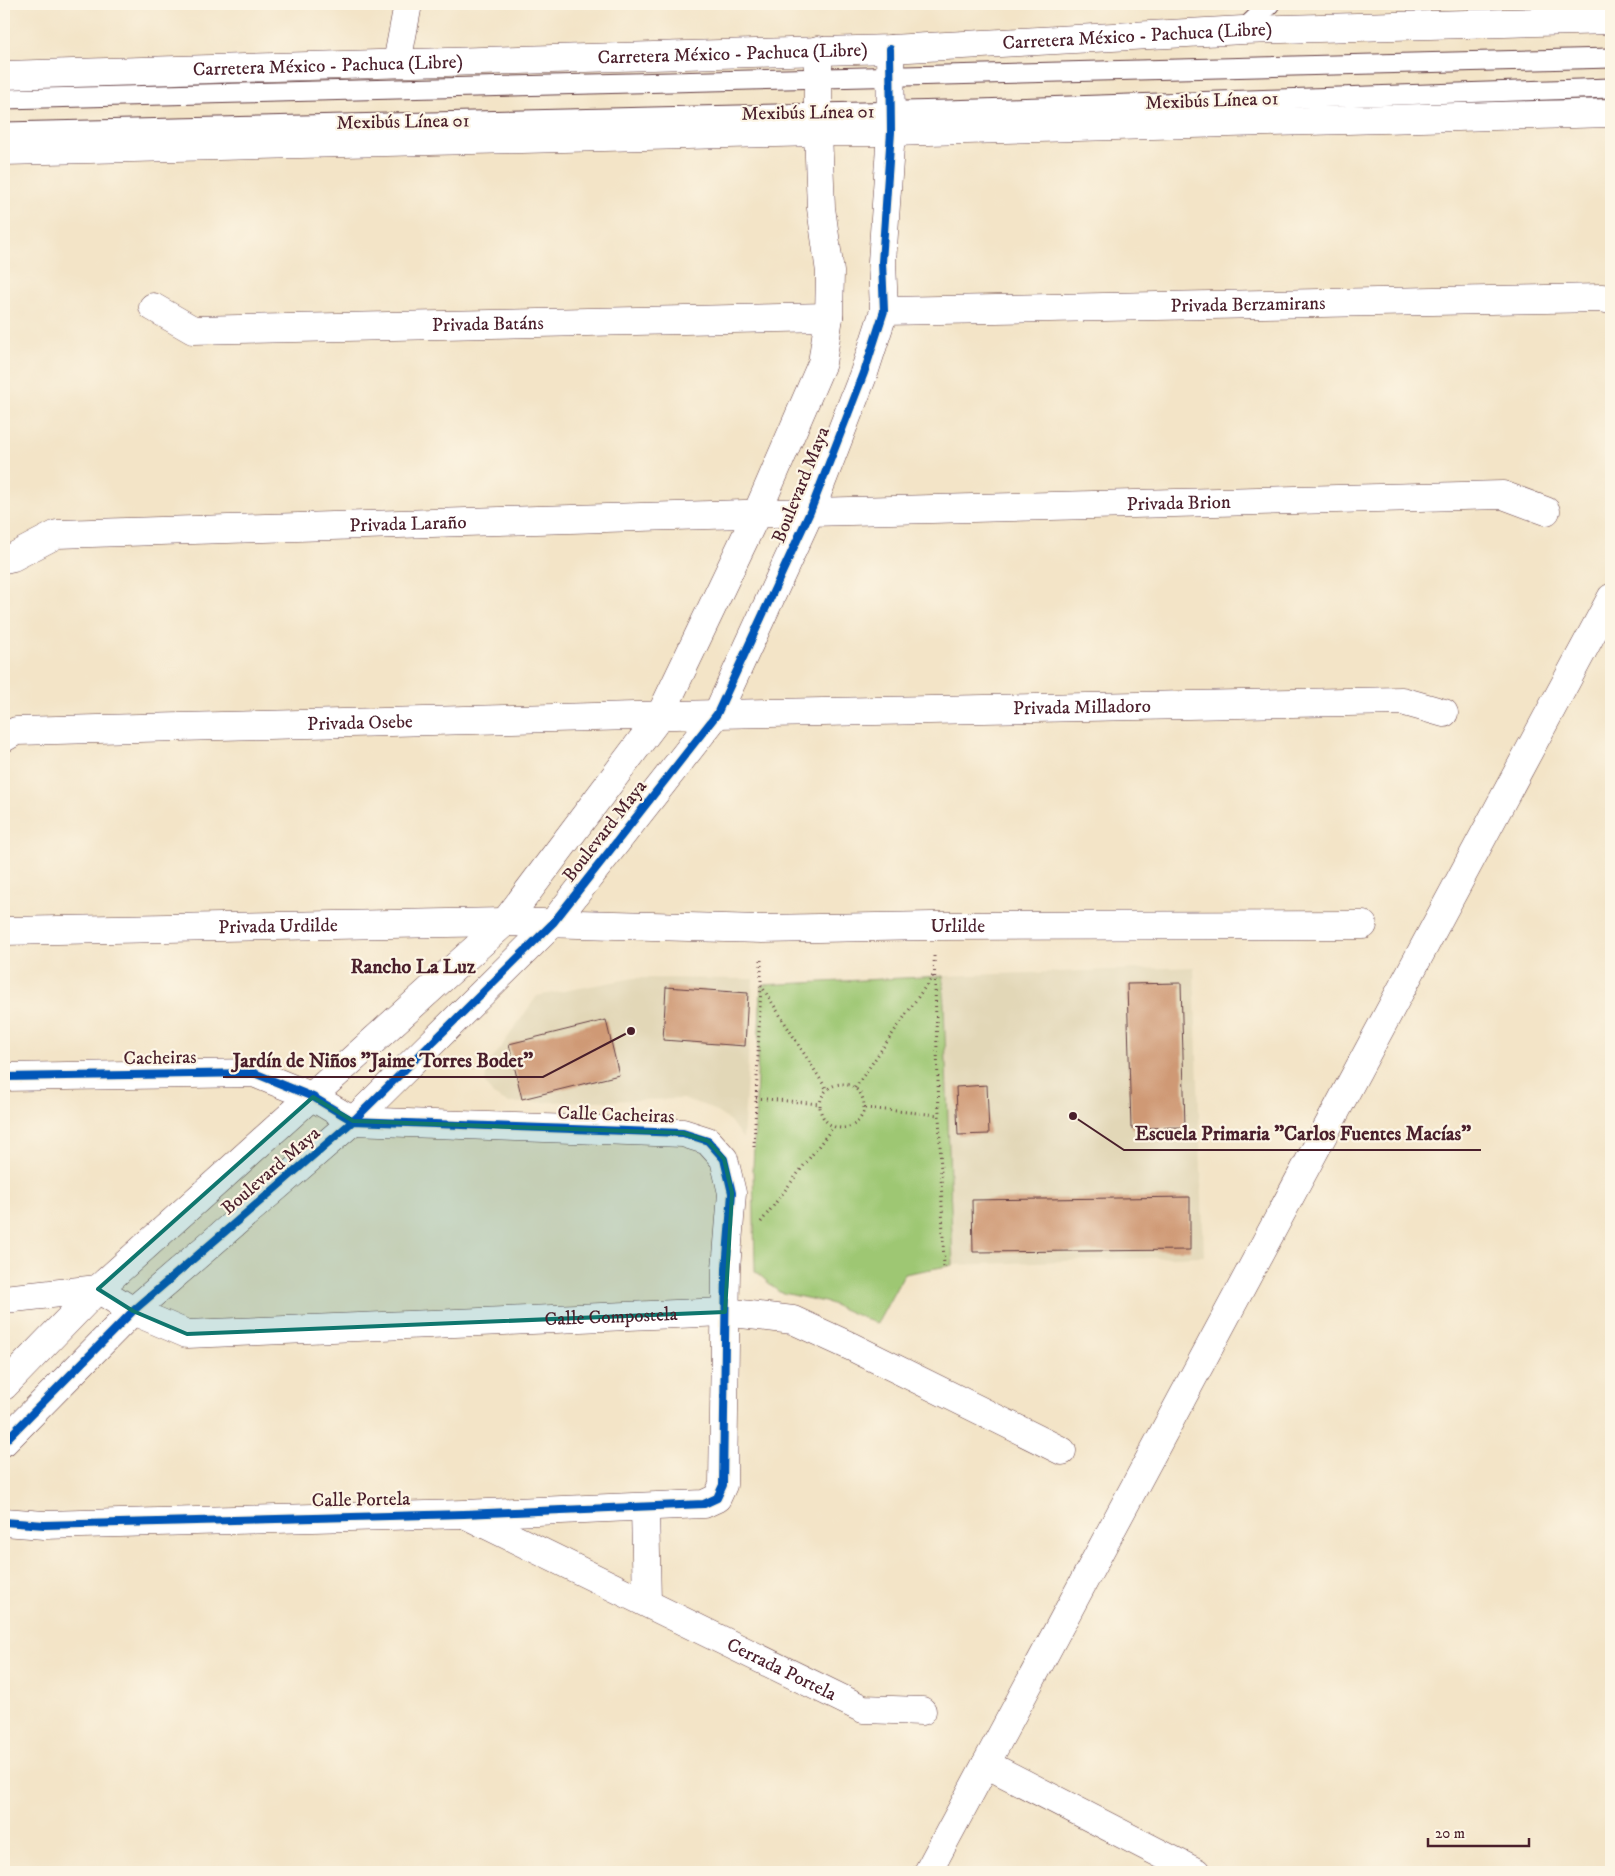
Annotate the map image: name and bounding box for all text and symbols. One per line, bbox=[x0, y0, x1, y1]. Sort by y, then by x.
street label: Carretera México - Pachuca (Libre) bbox=[1002, 18, 1273, 54]
street label: Carretera México - Pachuca (Libre) bbox=[597, 38, 868, 69]
street label: Carretera México - Pachuca (Libre) bbox=[192, 50, 463, 81]
street label: Mexibús Línea 01 bbox=[1145, 87, 1279, 115]
street label: Mexibús Línea 01 bbox=[741, 100, 875, 126]
street label: Mexibús Línea 01 bbox=[336, 109, 470, 135]
street label: Privada Berzamirans bbox=[1170, 292, 1326, 317]
street label: Privada Batáns bbox=[432, 311, 544, 337]
street label: Boulevard Maya bbox=[767, 423, 835, 547]
street label: Privada Brion bbox=[1126, 490, 1231, 516]
street label: Privada Laraño bbox=[349, 511, 467, 537]
street label: Privada Milladoro bbox=[1013, 694, 1151, 720]
street label: Privada Osebe bbox=[307, 710, 413, 735]
street label: Boulevard Maya bbox=[558, 775, 652, 887]
street label: Privada Urdilde bbox=[218, 914, 338, 939]
street label: Urlilde bbox=[930, 914, 985, 938]
district label: Rancho La Luz bbox=[350, 955, 476, 980]
callout: Jardín de Niños "Jaime Torres Bodet" bbox=[223, 1042, 543, 1077]
street label: Cacheiras bbox=[123, 1046, 197, 1070]
text: Jardín de Niños "Jaime Torres Bodet" bbox=[231, 1049, 533, 1074]
street label: Calle Cacheiras bbox=[557, 1101, 675, 1129]
callout: Escuela Primaria "Carlos Fuentes Macías" bbox=[1124, 1115, 1481, 1150]
street label: Boulevard Maya bbox=[217, 1122, 325, 1220]
text: Escuela Primaria "Carlos Fuentes Macías" bbox=[1135, 1122, 1471, 1147]
street label: Calle Compostela bbox=[544, 1302, 678, 1331]
street label: Calle Portela bbox=[311, 1488, 411, 1512]
street label: Cerrada Portela bbox=[723, 1633, 840, 1706]
scale bar bbox=[1428, 1816, 1529, 1848]
text: 20 m bbox=[1435, 1824, 1465, 1843]

